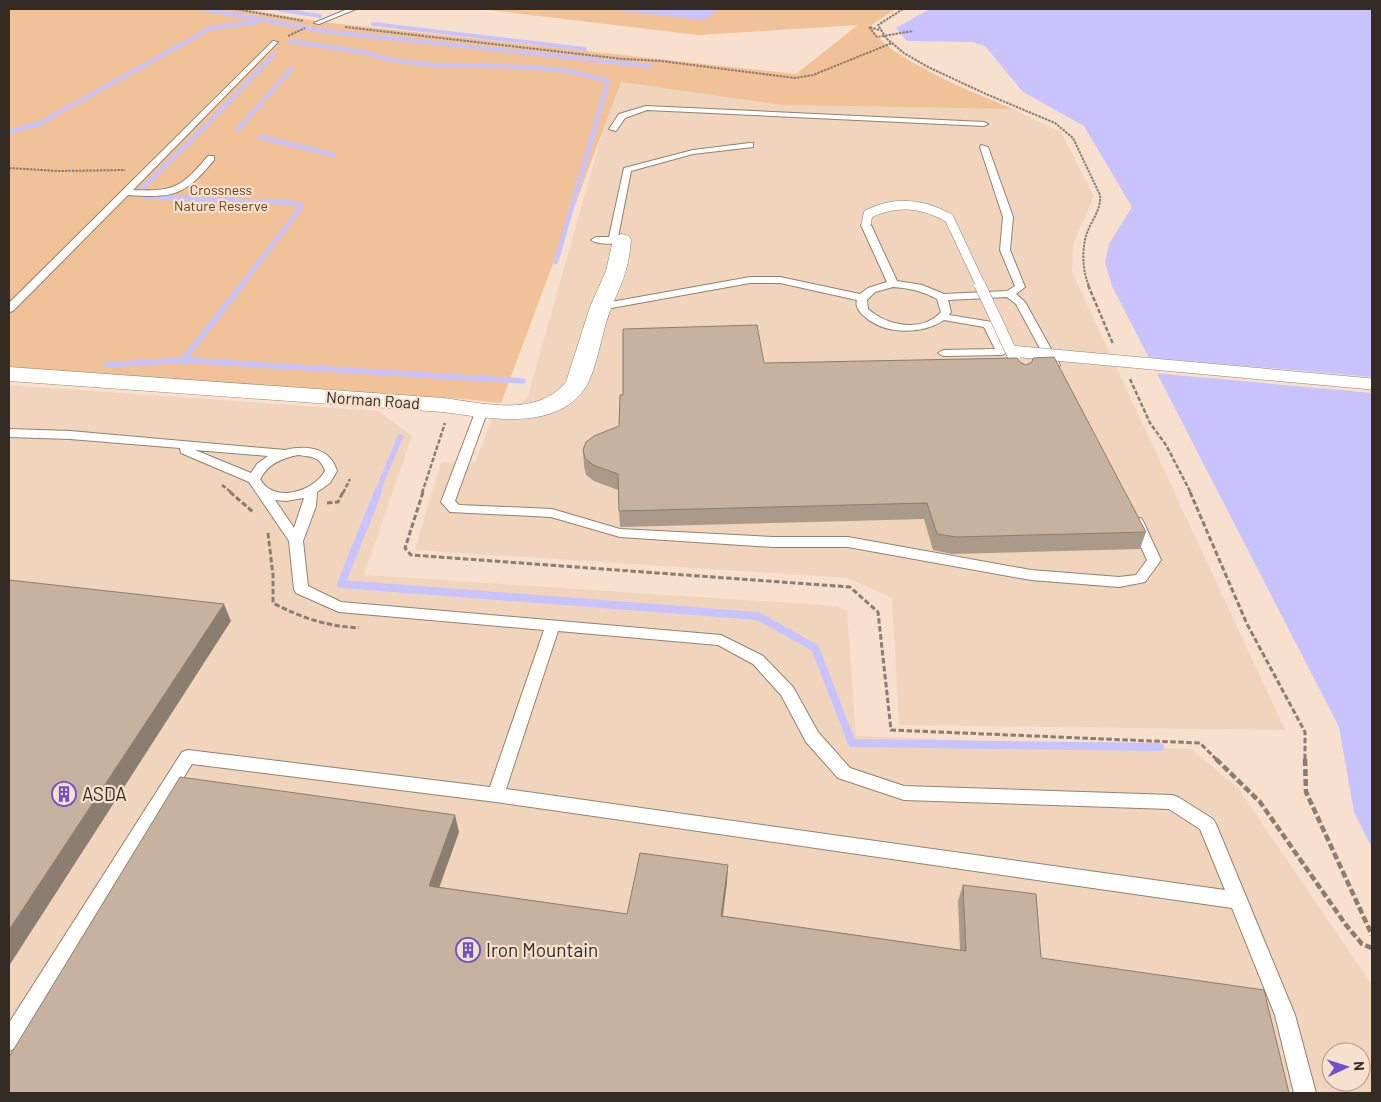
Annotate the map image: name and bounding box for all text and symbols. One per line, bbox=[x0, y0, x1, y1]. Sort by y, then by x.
park label: Crossness Nature Reserve bbox=[174, 181, 268, 214]
street label: Norman Road bbox=[326, 387, 421, 412]
building icon: ASDA bbox=[51, 781, 77, 807]
place label: ASDA bbox=[82, 782, 127, 805]
building icon: Iron Mountain bbox=[455, 937, 481, 963]
place label: Iron Mountain bbox=[486, 938, 598, 961]
north arrow bbox=[1321, 1042, 1371, 1092]
text: N bbox=[1351, 1061, 1368, 1071]

